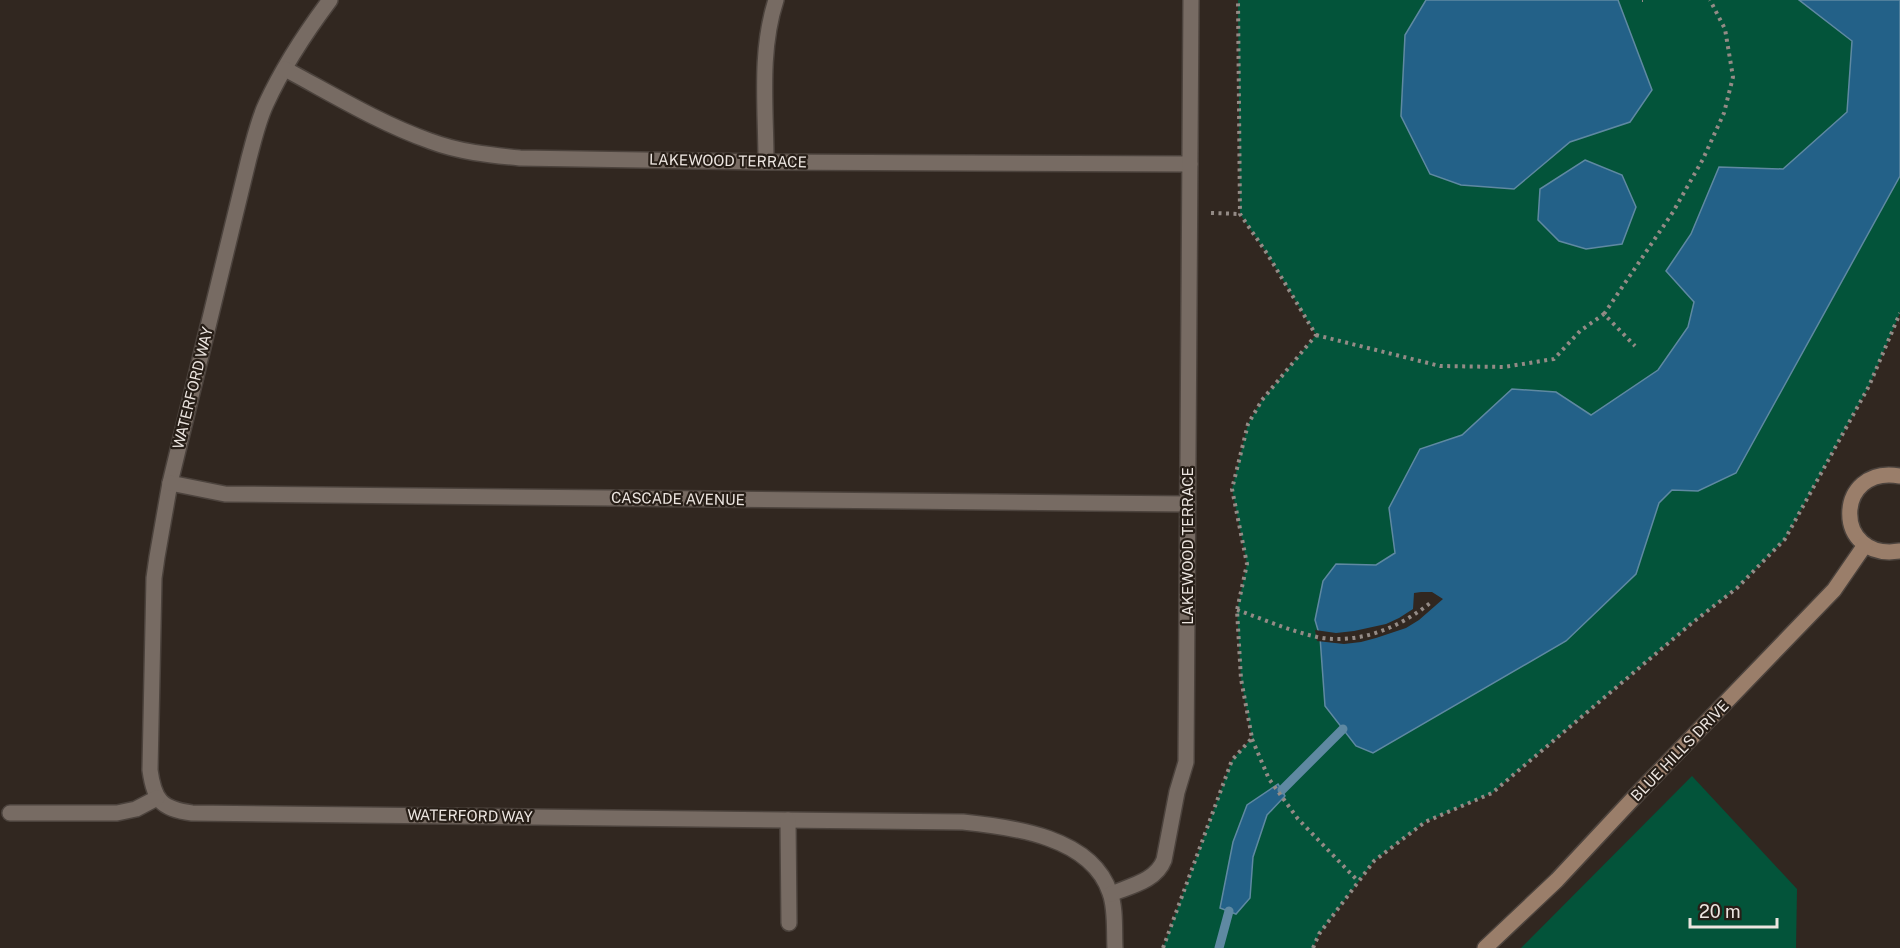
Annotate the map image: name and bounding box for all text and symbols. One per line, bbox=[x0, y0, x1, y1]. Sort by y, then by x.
street label: LAKEWOOD TERRACE bbox=[649, 151, 807, 170]
street label: WATERFORD WAY bbox=[169, 325, 216, 451]
street label: LAKEWOOD TERRACE bbox=[1179, 467, 1196, 625]
street label: CASCADE AVENUE bbox=[611, 489, 745, 508]
street label: BLUE HILLS DRIVE bbox=[1627, 697, 1732, 804]
street label: WATERFORD WAY bbox=[407, 806, 533, 825]
scale bar bbox=[1690, 891, 1777, 929]
text: 20 m bbox=[1699, 901, 1741, 922]

